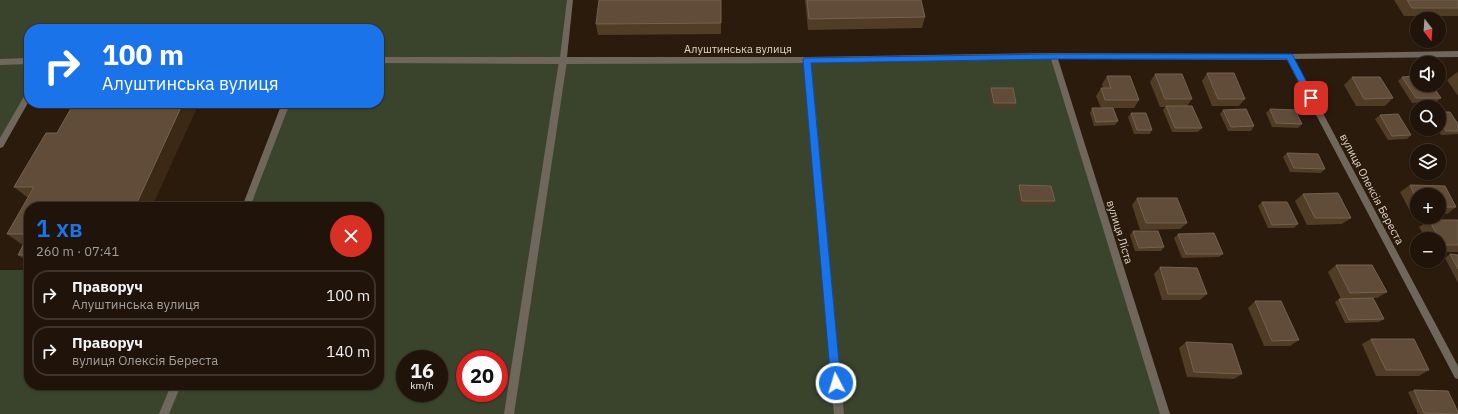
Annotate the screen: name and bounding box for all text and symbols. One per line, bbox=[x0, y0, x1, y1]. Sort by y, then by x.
north arrow bbox=[1410, 12, 1446, 48]
map controls bbox=[1410, 12, 1446, 268]
text: 100 m bbox=[102, 36, 184, 73]
icon: right bbox=[36, 40, 88, 92]
street label: Алуштинська вулиця bbox=[684, 42, 792, 56]
button: sound bbox=[1410, 56, 1446, 92]
text: Алуштинська вулиця bbox=[102, 72, 279, 95]
pin bbox=[1294, 81, 1328, 115]
icon: arrive bbox=[1300, 87, 1322, 109]
button: search bbox=[1410, 100, 1446, 136]
street label: вулиця Олексія Береста bbox=[1337, 131, 1407, 247]
button: layers bbox=[1410, 144, 1446, 180]
button: + bbox=[1410, 188, 1446, 224]
street label: вулиця Ліста bbox=[1104, 198, 1136, 266]
text: 1 хв bbox=[36, 212, 83, 244]
button: close bbox=[330, 215, 372, 257]
button: − bbox=[1410, 232, 1446, 268]
text: 260 m · 07:41 bbox=[36, 243, 119, 260]
text: Праворуч bbox=[72, 277, 143, 296]
icon: right bbox=[38, 284, 60, 306]
text: 100 m bbox=[326, 286, 370, 305]
text: Алуштинська вулиця bbox=[72, 296, 200, 313]
text: Праворуч bbox=[72, 333, 143, 352]
icon: right bbox=[38, 340, 60, 362]
text: 140 m bbox=[326, 342, 370, 361]
speed limit sign: 20 bbox=[456, 350, 508, 402]
text: вулиця Олексія Береста bbox=[72, 352, 218, 369]
text: 16 bbox=[410, 357, 434, 384]
position arrow bbox=[815, 362, 857, 404]
text: km/h bbox=[410, 379, 434, 392]

